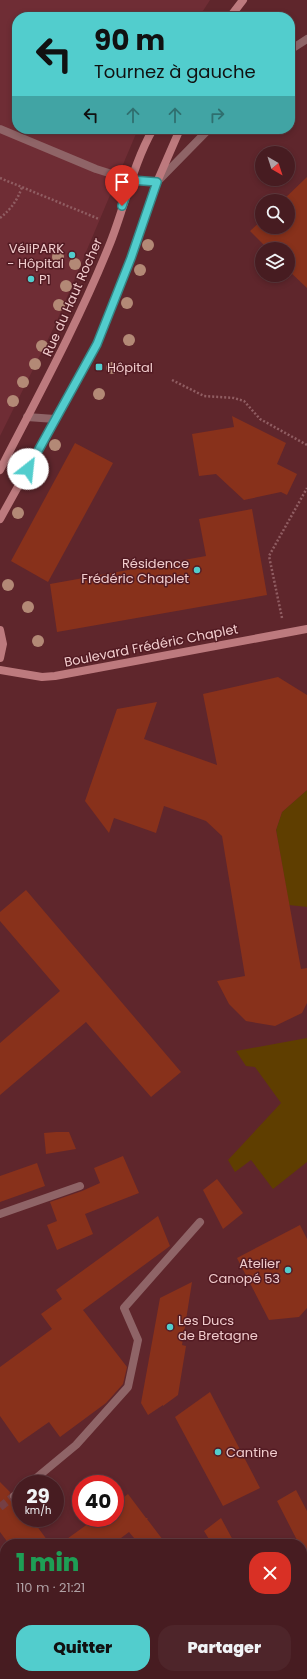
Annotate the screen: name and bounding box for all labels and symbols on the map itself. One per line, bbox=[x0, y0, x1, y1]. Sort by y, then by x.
north arrow bbox=[255, 146, 295, 186]
pin bbox=[105, 165, 139, 206]
street label: Rue du Haut Rocher bbox=[38, 235, 107, 360]
place label: VéliPARK - Hôpital bbox=[7, 239, 64, 273]
marker: VéliPARK - Hôpital bbox=[67, 250, 77, 260]
place label: P1 bbox=[39, 270, 51, 289]
marker: P1 bbox=[26, 274, 36, 284]
place label: Hôpital bbox=[107, 358, 153, 377]
marker: Hôpital bbox=[94, 362, 104, 372]
position arrow bbox=[7, 448, 49, 490]
place label: Résidence Frédéric Chaplet bbox=[81, 554, 189, 588]
marker: Résidence Frédéric Chaplet bbox=[192, 565, 202, 575]
street label: Boulevard Frédéric Chaplet bbox=[63, 619, 240, 672]
place label: Atelier Canopé 53 bbox=[208, 1254, 280, 1288]
marker: Atelier Canopé 53 bbox=[283, 1265, 293, 1275]
place label: Les Ducs de Bretagne bbox=[178, 1311, 258, 1345]
marker: Les Ducs de Bretagne bbox=[165, 1322, 175, 1332]
place label: Cantine bbox=[226, 1443, 277, 1462]
marker: Cantine bbox=[213, 1447, 223, 1457]
speed limit sign: 40 bbox=[72, 1475, 124, 1527]

